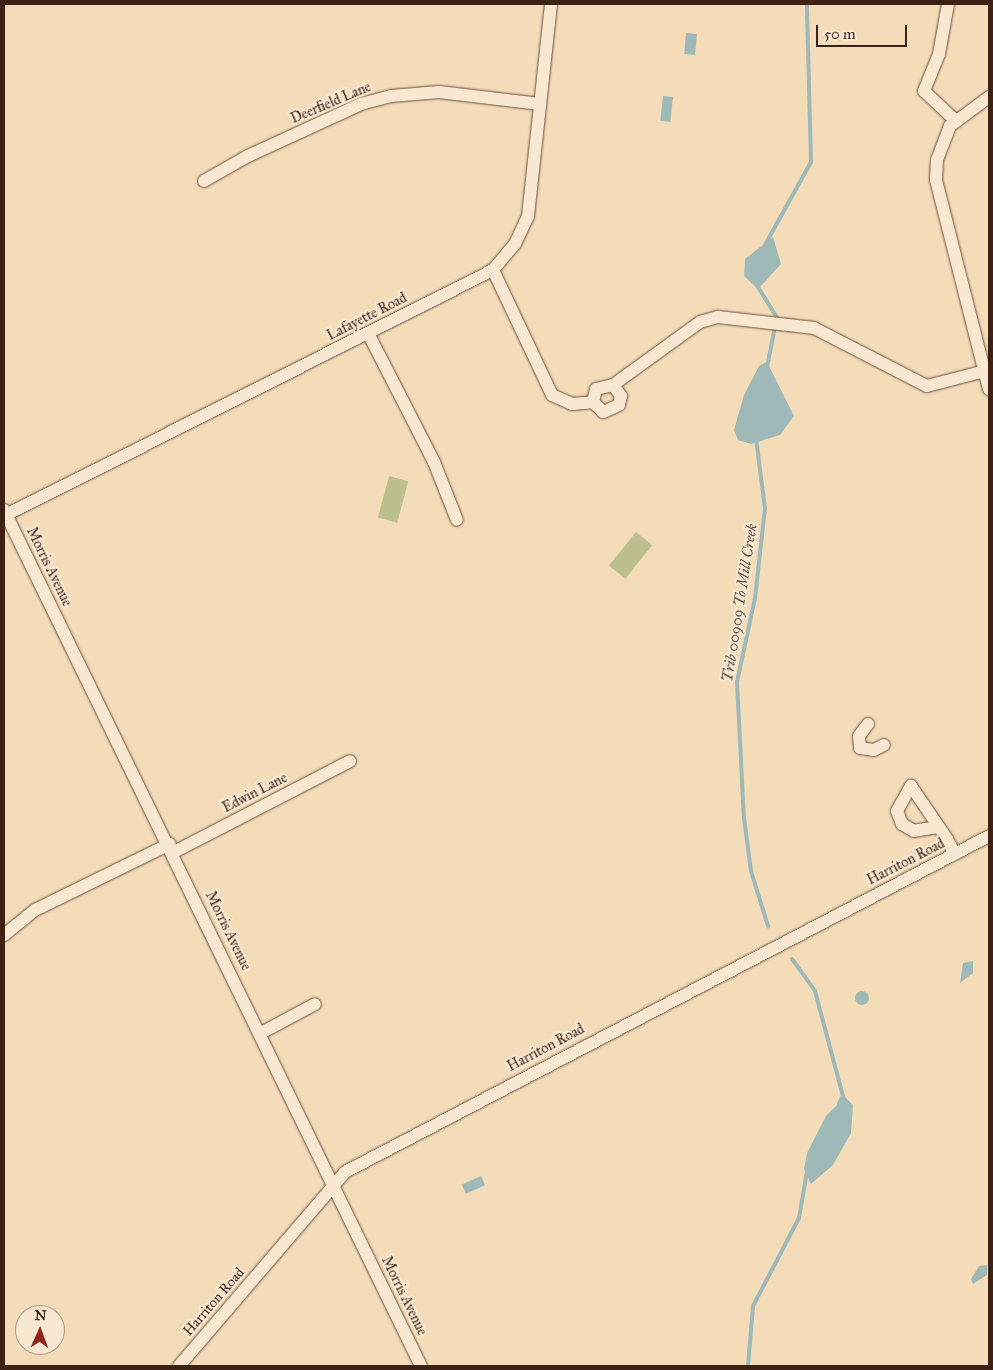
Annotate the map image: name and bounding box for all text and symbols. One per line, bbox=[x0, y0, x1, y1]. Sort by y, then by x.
scale bar bbox=[818, 15, 909, 47]
text: 50 m bbox=[824, 25, 856, 43]
street label: Deerfield Lane bbox=[288, 79, 374, 127]
street label: Lafayette Road bbox=[324, 290, 410, 344]
water label: Trib 00909 To Mill Creek bbox=[719, 523, 761, 683]
street label: Morris Avenue bbox=[23, 525, 75, 609]
street label: Edwin Lane bbox=[220, 770, 290, 816]
street label: Harriton Road bbox=[864, 835, 948, 889]
street label: Morris Avenue bbox=[202, 889, 254, 973]
street label: Harriton Road bbox=[505, 1021, 587, 1075]
street label: Morris Avenue bbox=[378, 1254, 430, 1338]
street label: Harriton Road bbox=[180, 1264, 248, 1340]
north arrow bbox=[15, 1305, 65, 1355]
text: N bbox=[34, 1307, 47, 1324]

